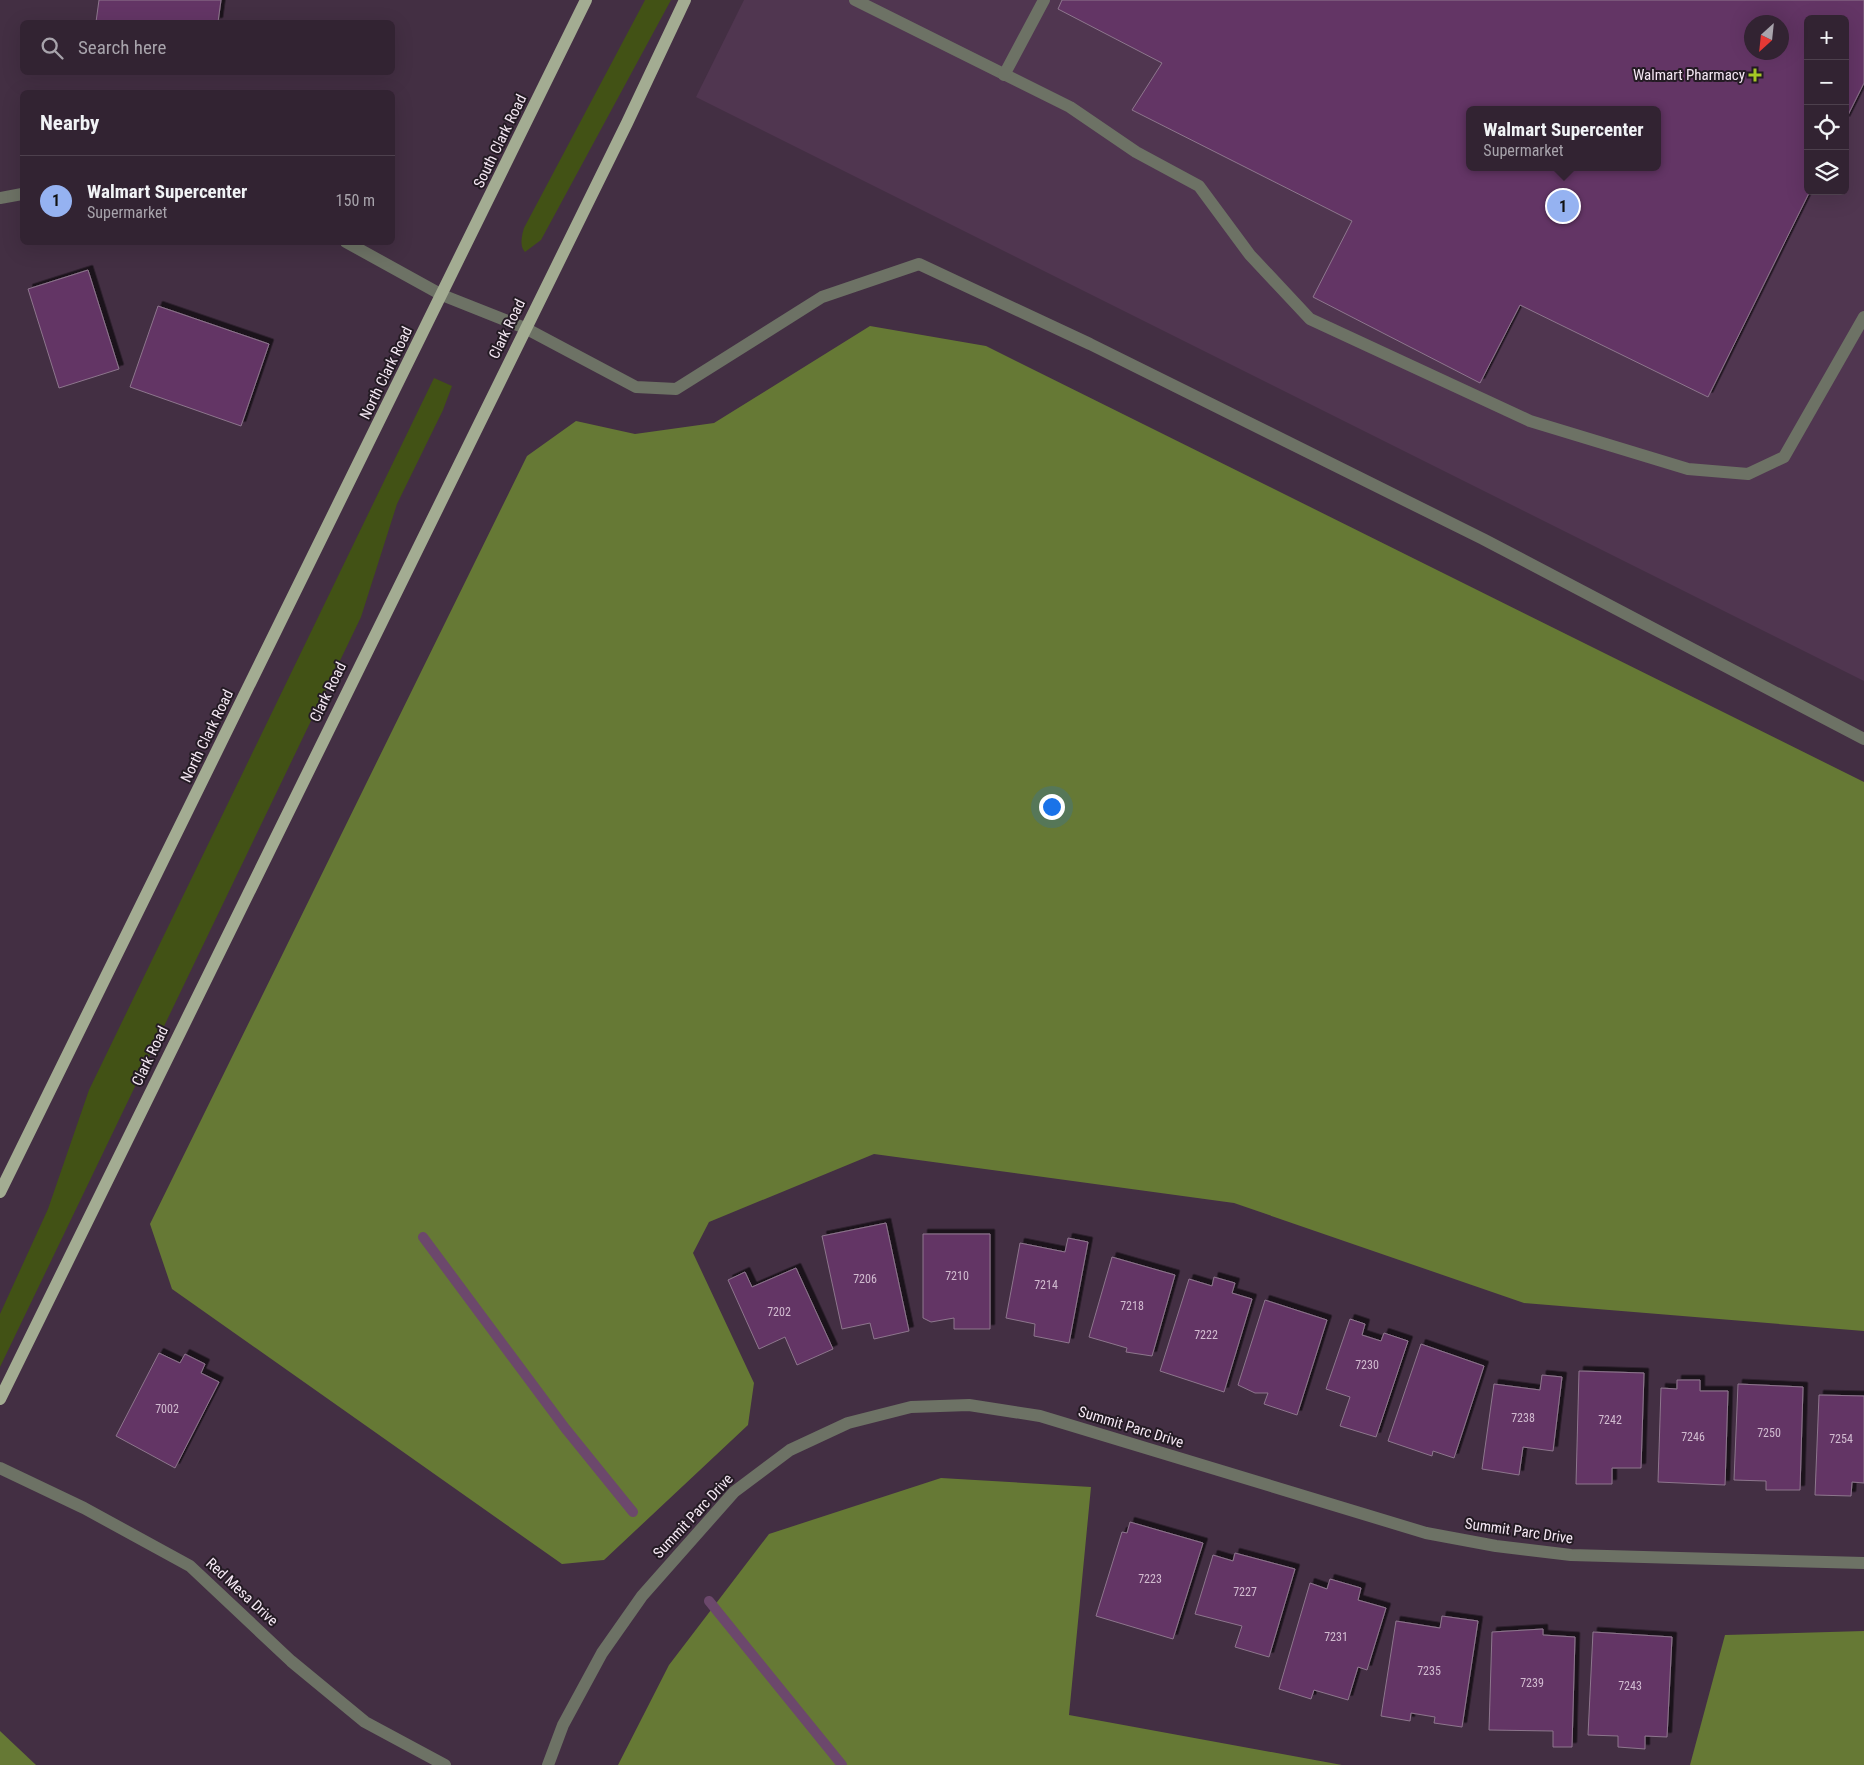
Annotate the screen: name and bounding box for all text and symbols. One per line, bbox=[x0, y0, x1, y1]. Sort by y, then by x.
north arrow bbox=[1744, 15, 1789, 60]
map controls bbox=[1804, 15, 1849, 195]
button: + bbox=[1804, 15, 1849, 60]
search box bbox=[20, 20, 395, 75]
icon: search bbox=[38, 34, 66, 62]
text: Search here bbox=[78, 36, 166, 59]
button: − bbox=[1804, 60, 1849, 105]
place label: Walmart Pharmacy bbox=[1633, 66, 1745, 84]
marker: Walmart Pharmacy bbox=[1749, 69, 1761, 81]
street label: South Clark Road bbox=[470, 91, 530, 191]
button: locate bbox=[1804, 105, 1849, 150]
popup bbox=[1466, 106, 1661, 171]
text: Nearby bbox=[40, 111, 99, 135]
text: Walmart Supercenter bbox=[1483, 118, 1644, 141]
text: Supermarket bbox=[1483, 141, 1564, 160]
button: layers bbox=[1804, 150, 1849, 195]
text: Walmart Supercenter bbox=[87, 180, 247, 203]
pin: 1 bbox=[1547, 187, 1579, 225]
text: 1 bbox=[52, 191, 60, 210]
text: 150 m bbox=[336, 191, 375, 210]
text: Supermarket bbox=[87, 203, 167, 222]
street label: Clark Road bbox=[485, 296, 529, 362]
street label: North Clark Road bbox=[356, 324, 416, 422]
street label: Clark Road bbox=[306, 659, 350, 725]
street label: North Clark Road bbox=[177, 687, 237, 785]
your location bbox=[1039, 794, 1065, 820]
street label: Clark Road bbox=[128, 1023, 172, 1089]
house number: 7210 bbox=[945, 1269, 969, 1283]
house number: 7206 bbox=[853, 1272, 877, 1286]
house number: 7214 bbox=[1034, 1278, 1058, 1292]
house number: 7218 bbox=[1120, 1299, 1144, 1313]
house number: 7202 bbox=[767, 1305, 791, 1319]
house number: 7222 bbox=[1194, 1328, 1218, 1342]
house number: 7230 bbox=[1355, 1358, 1379, 1372]
house number: 7002 bbox=[155, 1402, 179, 1416]
street label: Summit Parc Drive bbox=[1076, 1402, 1186, 1452]
house number: 7238 bbox=[1511, 1411, 1535, 1425]
house number: 7242 bbox=[1598, 1413, 1622, 1427]
house number: 7250 bbox=[1757, 1426, 1781, 1440]
house number: 7246 bbox=[1681, 1430, 1705, 1444]
house number: 7254 bbox=[1829, 1432, 1853, 1446]
street label: Summit Parc Drive bbox=[649, 1470, 737, 1562]
street label: Summit Parc Drive bbox=[1464, 1514, 1574, 1548]
street label: Red Mesa Drive bbox=[202, 1554, 282, 1630]
house number: 7223 bbox=[1138, 1572, 1162, 1586]
house number: 7227 bbox=[1233, 1585, 1257, 1599]
house number: 7231 bbox=[1324, 1630, 1348, 1644]
house number: 7235 bbox=[1417, 1664, 1441, 1678]
house number: 7239 bbox=[1520, 1676, 1544, 1690]
house number: 7243 bbox=[1618, 1679, 1642, 1693]

